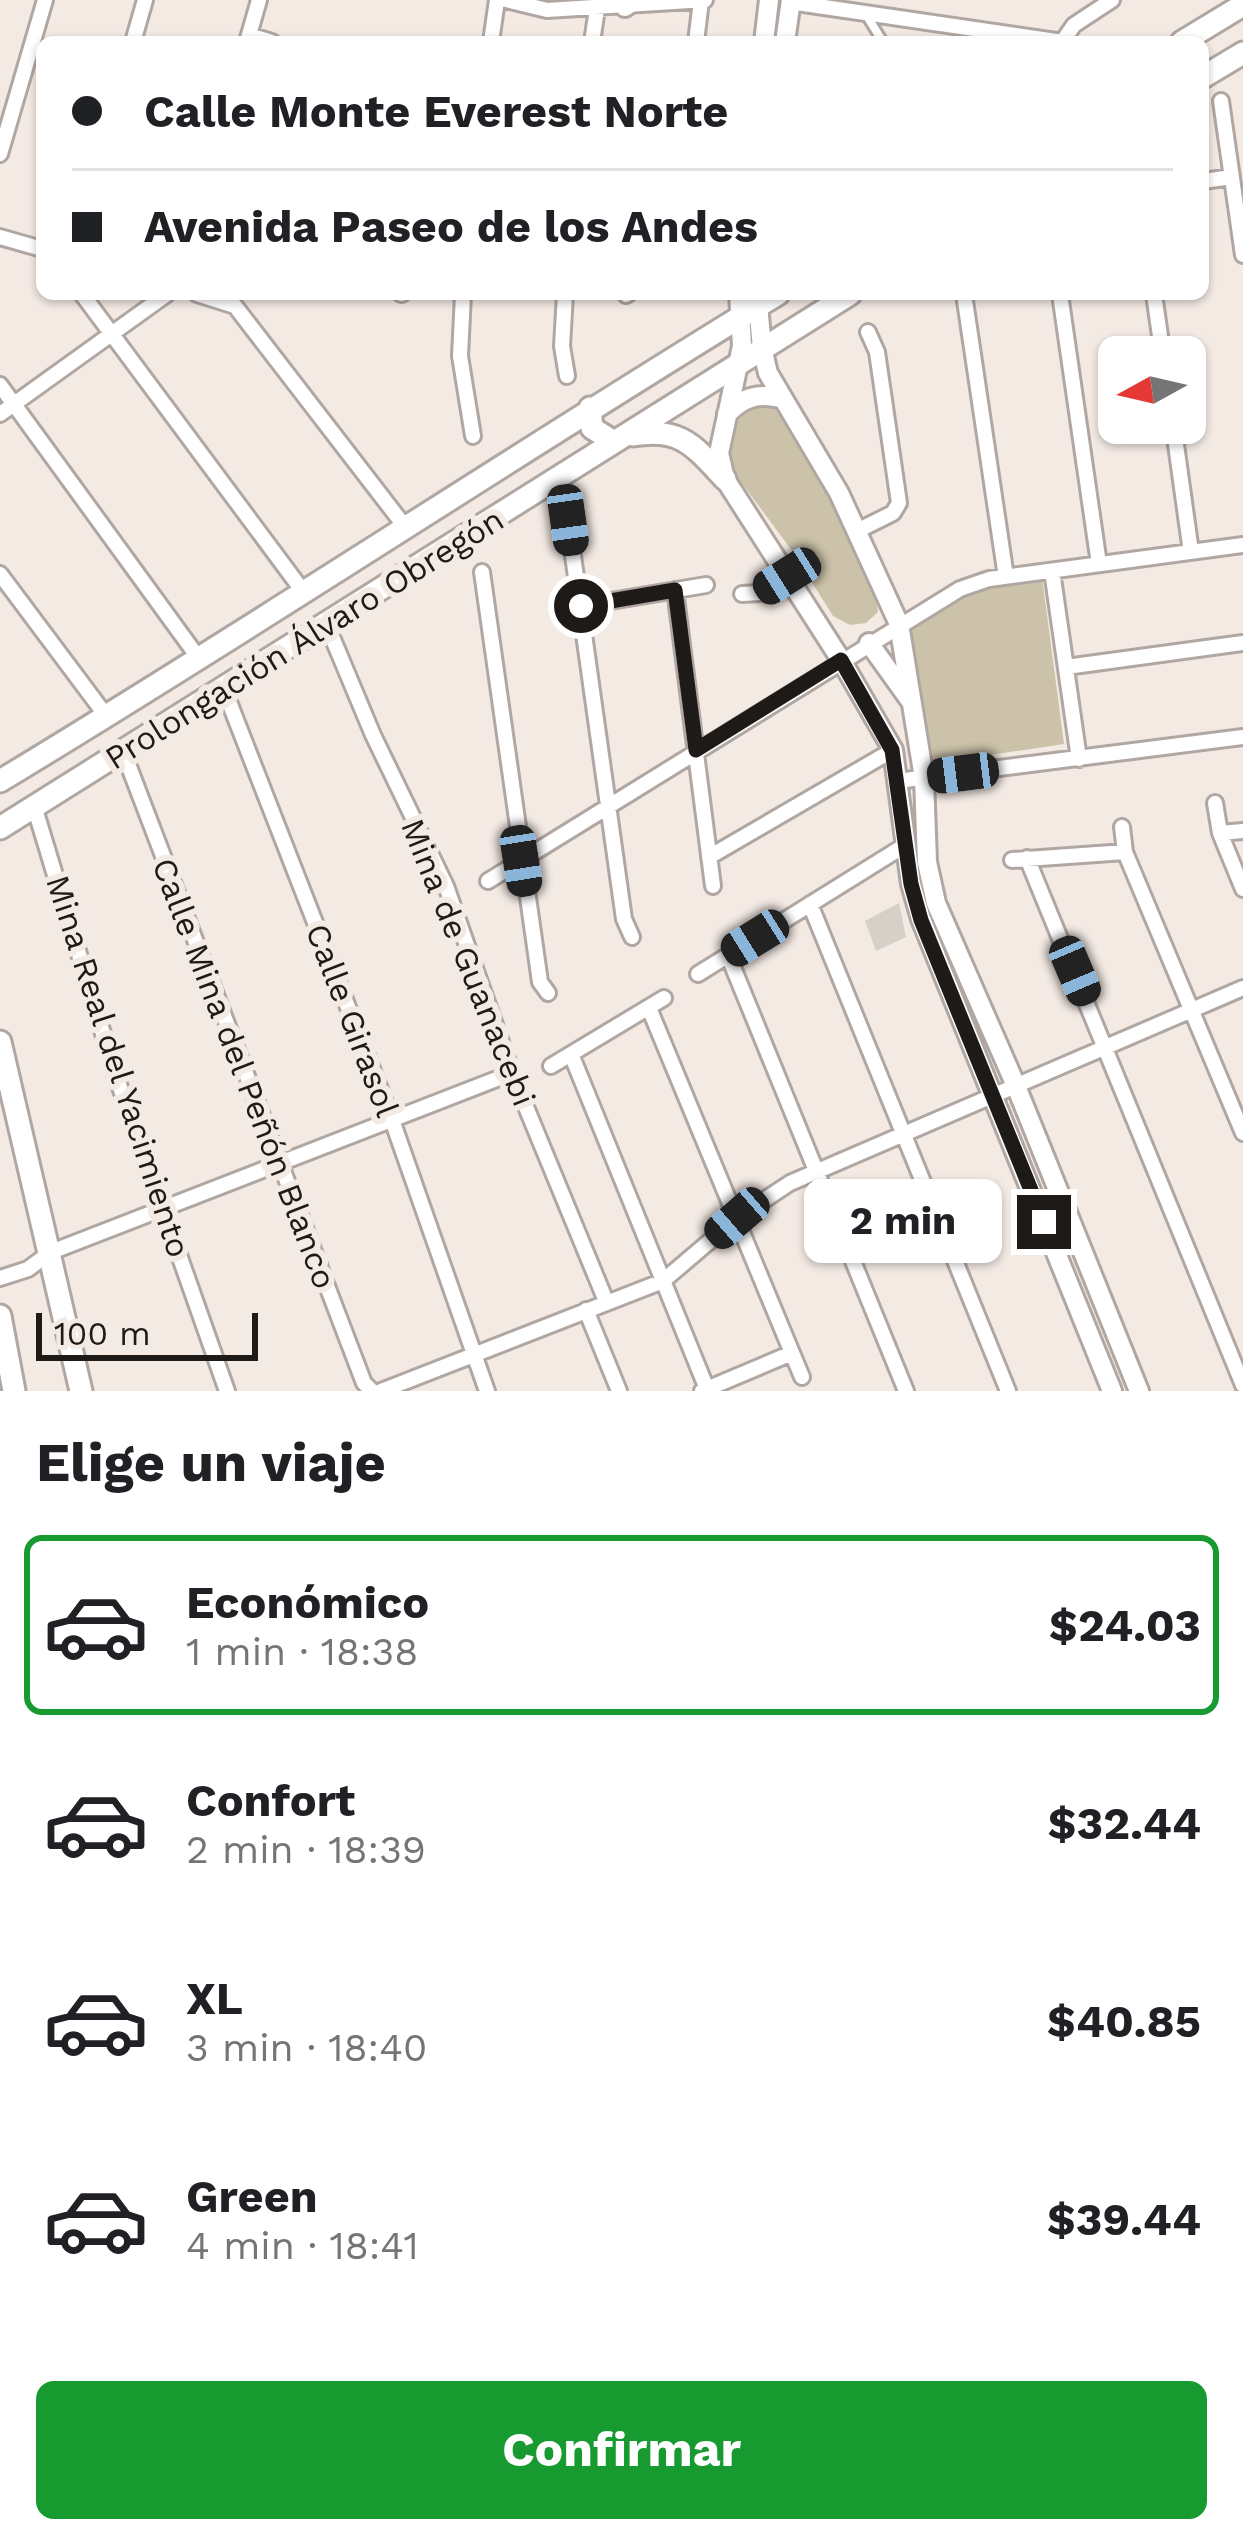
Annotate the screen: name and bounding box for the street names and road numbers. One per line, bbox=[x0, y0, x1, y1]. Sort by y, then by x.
street label: Prolongación Álvaro Obregón bbox=[98, 499, 511, 777]
street label: Mina de Guanacebi bbox=[393, 813, 544, 1112]
street label: Calle Mina del Peñón Blanco bbox=[144, 852, 345, 1294]
street label: Mina Real del Yacimiento bbox=[38, 870, 199, 1262]
street label: Calle Girasol bbox=[298, 918, 407, 1122]

